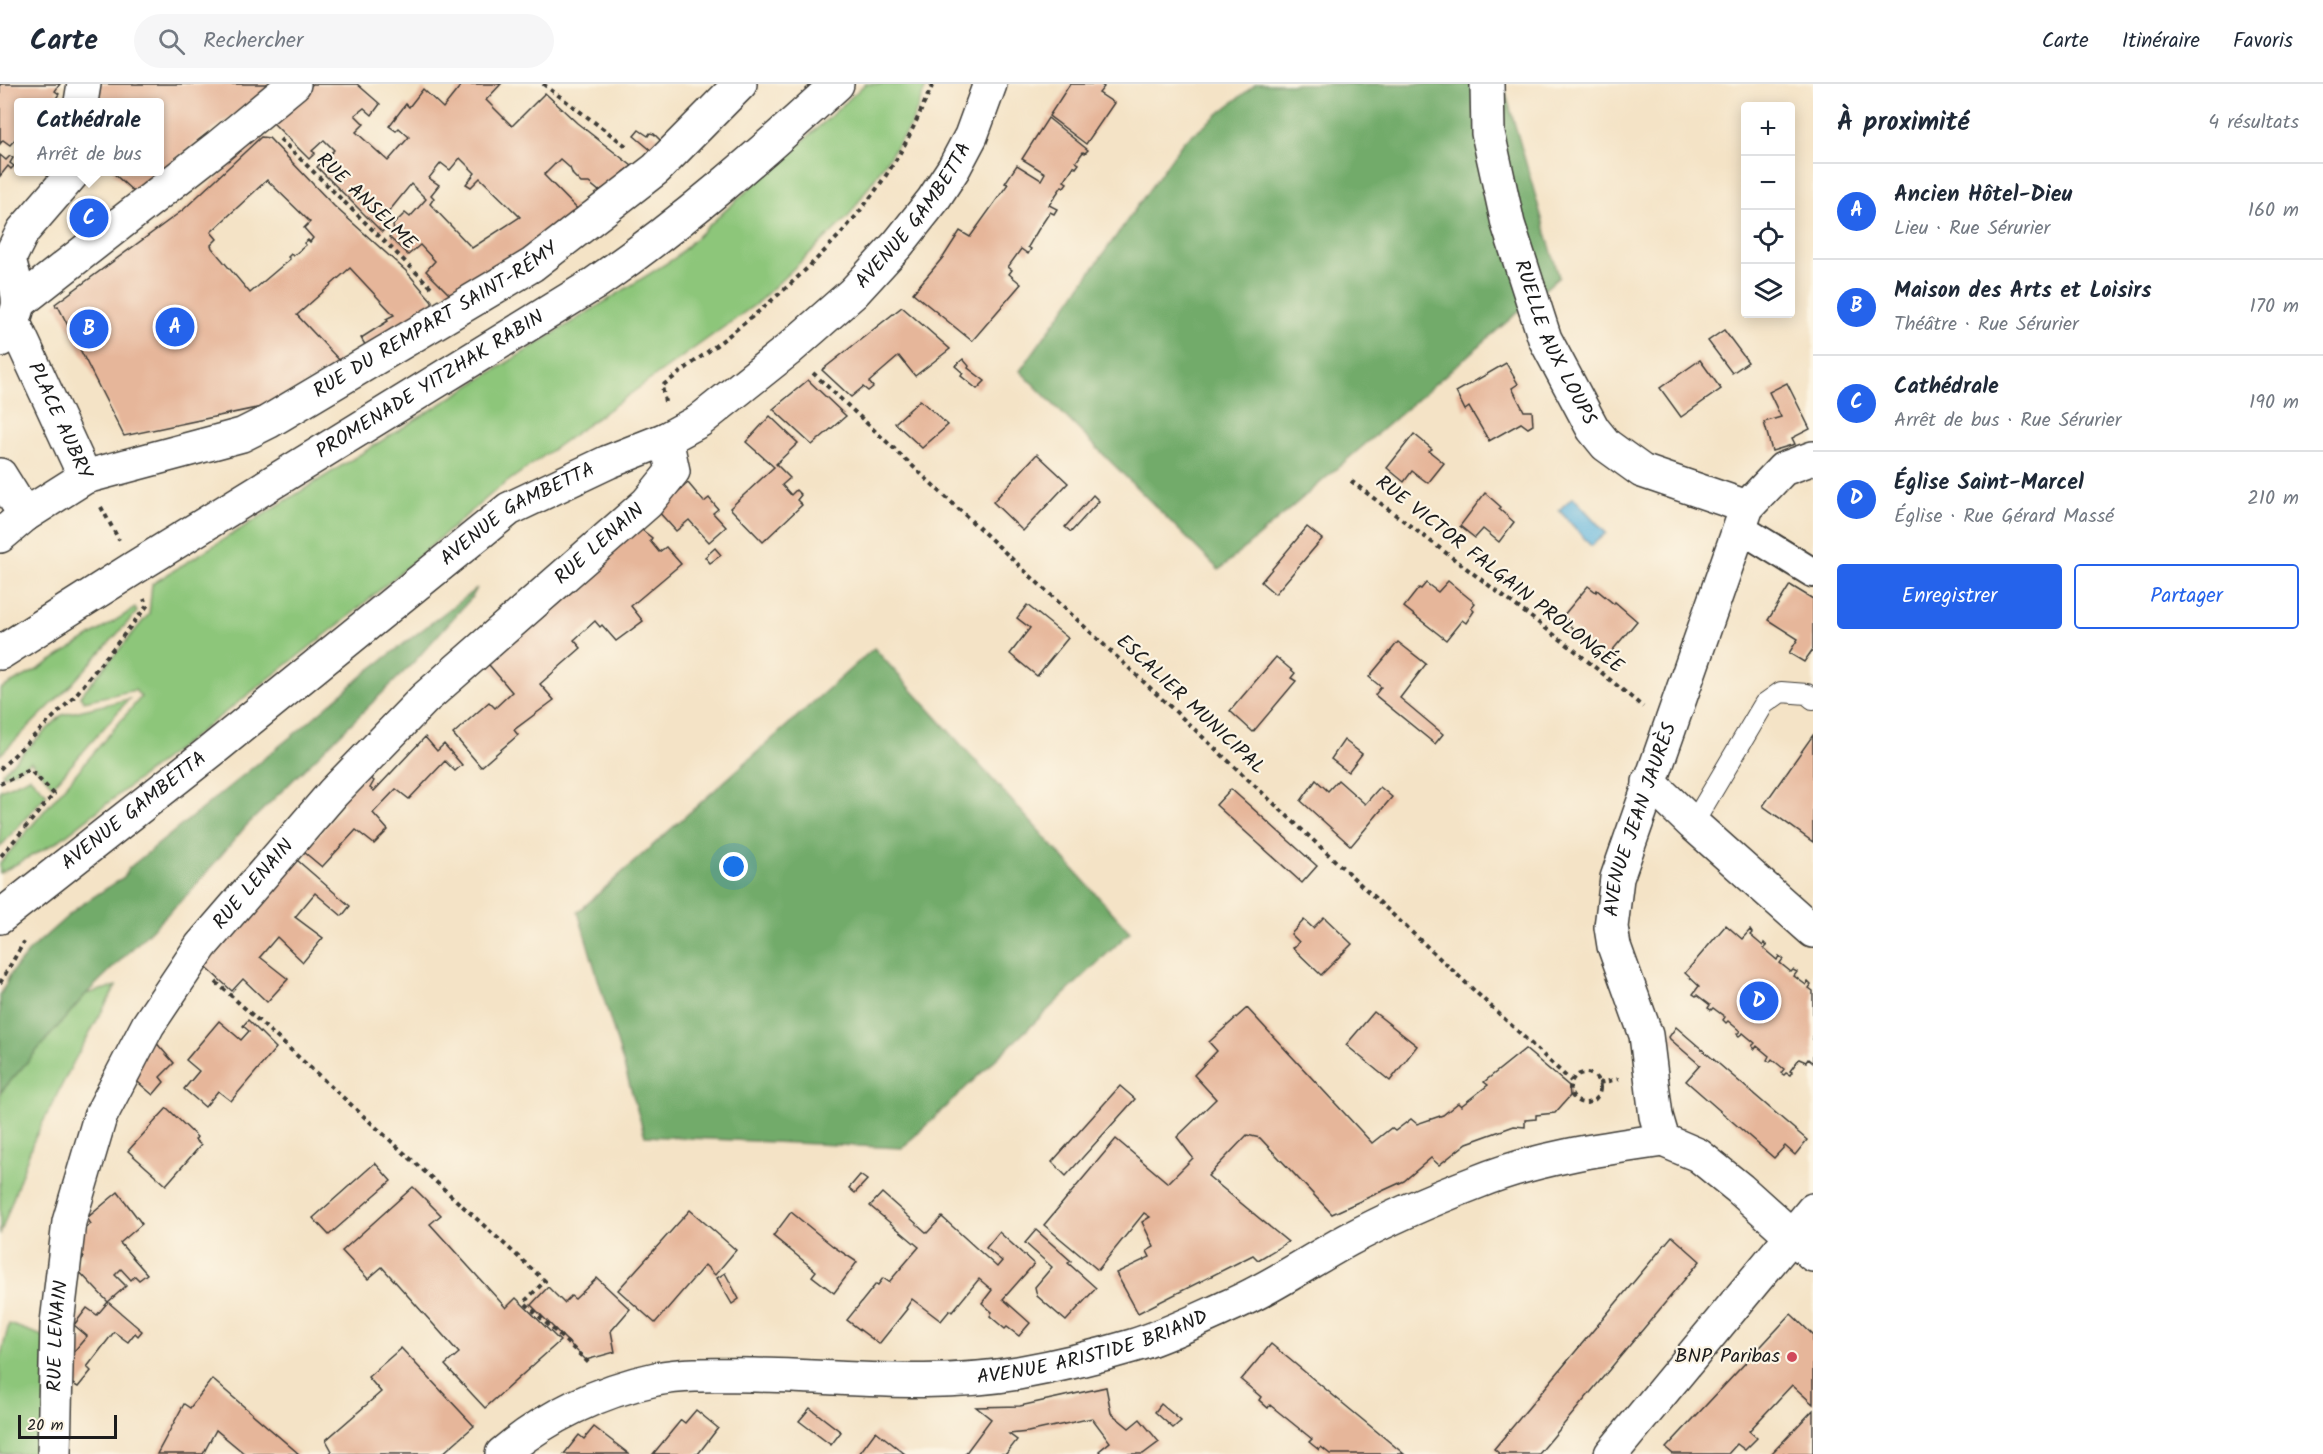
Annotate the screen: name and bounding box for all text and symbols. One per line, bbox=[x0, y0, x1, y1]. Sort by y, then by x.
search box bbox=[134, 14, 554, 68]
text: Carte bbox=[30, 19, 98, 64]
text: Rechercher bbox=[203, 24, 303, 59]
icon: search bbox=[155, 25, 188, 58]
text: Carte bbox=[2042, 25, 2089, 58]
text: Itinéraire bbox=[2122, 25, 2200, 58]
text: Favoris bbox=[2233, 25, 2293, 58]
popup bbox=[14, 98, 164, 176]
map controls bbox=[1741, 102, 1795, 318]
button: + bbox=[1741, 102, 1795, 156]
text: À proximité bbox=[1837, 102, 1969, 144]
text: Cathédrale bbox=[36, 104, 141, 139]
text: 4 résultats bbox=[2208, 107, 2299, 139]
street label: AVENUE GAMBETTA bbox=[848, 137, 981, 297]
text: Arrêt de bus bbox=[36, 139, 142, 171]
street label: RUE ANSELME bbox=[308, 145, 425, 259]
button: − bbox=[1741, 156, 1795, 210]
text: Ancien Hôtel-Dieu bbox=[1894, 178, 2072, 213]
text: A bbox=[1850, 195, 1863, 227]
text: 160 m bbox=[2248, 195, 2299, 227]
pin: C bbox=[70, 196, 109, 240]
button: locate bbox=[1741, 210, 1795, 264]
text: Lieu · Rue Sérurier bbox=[1894, 213, 2050, 245]
street label: RUE DU REMPART SAINT-RÉMY bbox=[307, 233, 567, 408]
street label: RUELLE AUX LOUPS bbox=[1505, 256, 1605, 432]
button: layers bbox=[1741, 264, 1795, 318]
text: Maison des Arts et Loisirs bbox=[1894, 274, 2152, 309]
text: B bbox=[1850, 291, 1863, 323]
text: 170 m bbox=[2250, 291, 2299, 323]
street label: PROMENADE YITZHAK RABIN bbox=[310, 302, 551, 468]
pin: A bbox=[156, 304, 195, 350]
pin: B bbox=[70, 306, 109, 352]
text: Théâtre · Rue Sérurier bbox=[1894, 309, 2079, 341]
street label: PLACE AUBRY bbox=[18, 357, 101, 486]
text: Cathédrale bbox=[1894, 370, 1999, 405]
text: C bbox=[1850, 387, 1863, 419]
text: 190 m bbox=[2249, 387, 2299, 419]
text: Arrêt de bus · Rue Sérurier bbox=[1894, 405, 2121, 437]
street label: AVENUE GAMBETTA bbox=[433, 454, 600, 575]
text: Église Saint-Marcel bbox=[1894, 466, 2084, 501]
street label: RUE VICTOR FALGAIN PROLONGÉE bbox=[1368, 468, 1631, 683]
text: D bbox=[1850, 483, 1863, 515]
text: 210 m bbox=[2247, 483, 2299, 515]
street label: RUE LENAIN bbox=[547, 496, 652, 593]
text: Église · Rue Gérard Massé bbox=[1894, 501, 2114, 533]
button: Enregistrer bbox=[1837, 564, 2062, 629]
button: Partager bbox=[2074, 564, 2299, 629]
street label: ESCALIER MUNICIPAL bbox=[1108, 627, 1272, 783]
street label: AVENUE JEAN JAURÈS bbox=[1596, 718, 1686, 919]
street label: AVENUE GAMBETTA bbox=[55, 744, 214, 879]
street label: RUE LENAIN bbox=[205, 832, 302, 937]
your location bbox=[719, 852, 748, 881]
pin: D bbox=[1740, 978, 1778, 1024]
street label: RUE LENAIN bbox=[39, 1279, 78, 1392]
street label: AVENUE ARISTIDE BRIAND bbox=[975, 1301, 1214, 1394]
place label: BNP Paribas bbox=[1675, 1341, 1780, 1373]
marker: BNP Paribas bbox=[1785, 1350, 1799, 1364]
scale bar bbox=[18, 1412, 117, 1440]
text: 20 m bbox=[27, 1413, 63, 1438]

